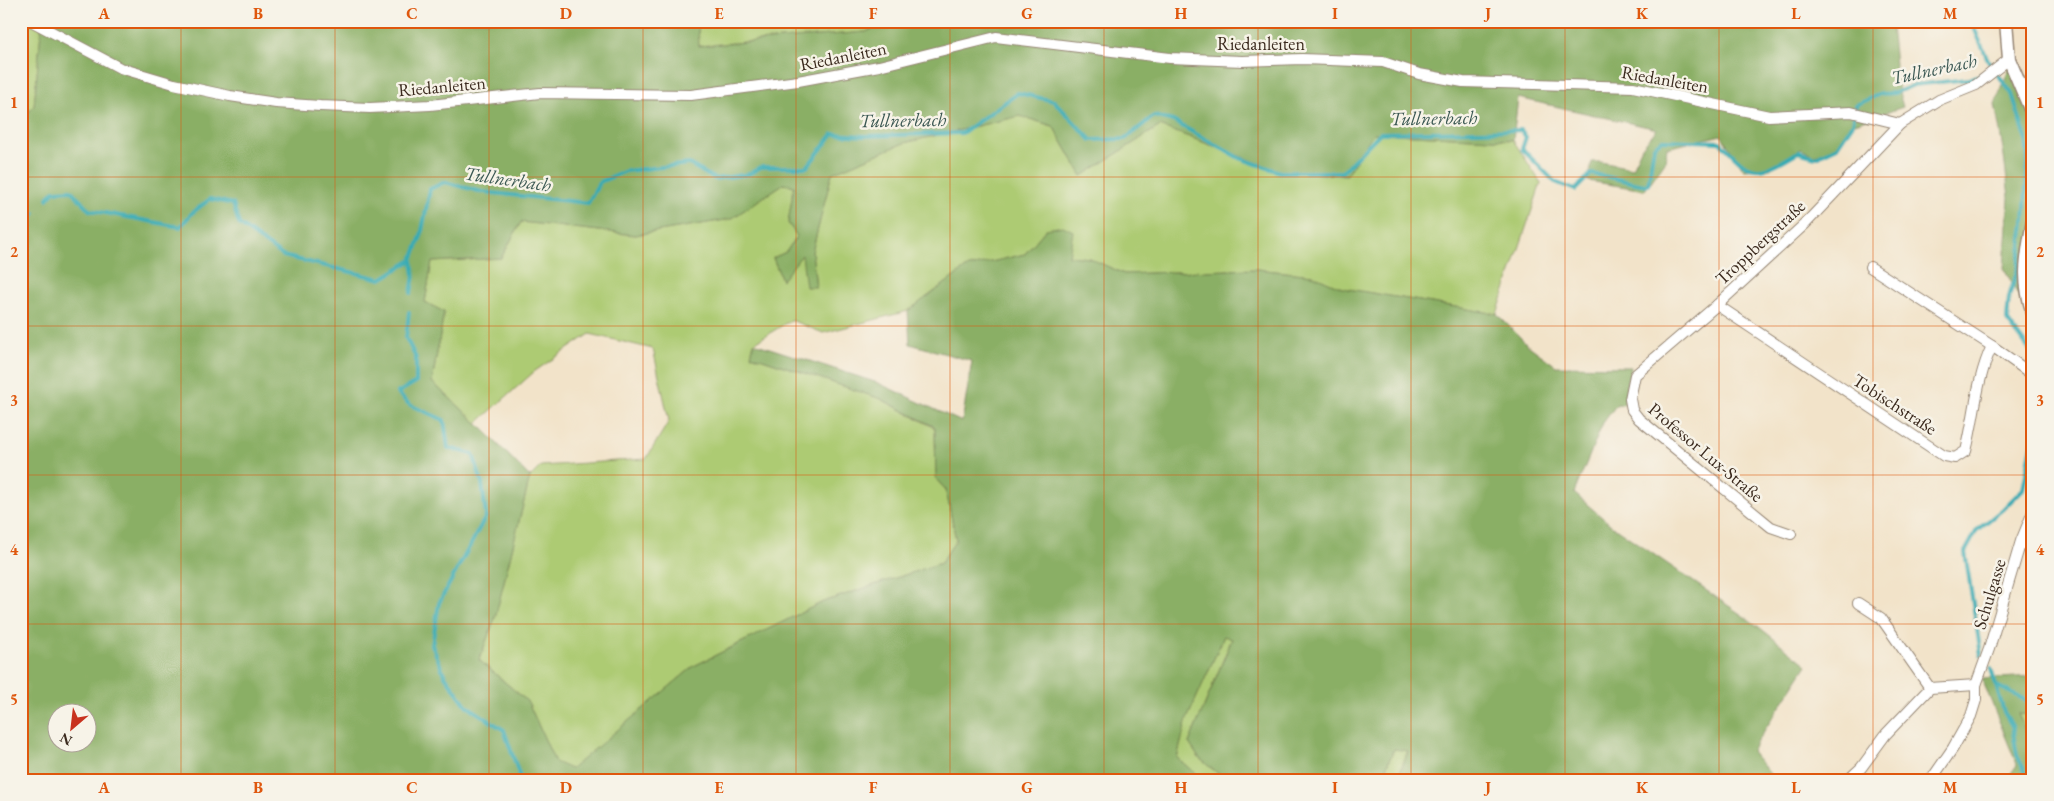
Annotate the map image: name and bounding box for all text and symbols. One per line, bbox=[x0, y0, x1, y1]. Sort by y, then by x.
text: A bbox=[97, 3, 110, 24]
text: B bbox=[253, 3, 263, 24]
text: C bbox=[406, 3, 418, 24]
text: D bbox=[560, 3, 572, 24]
text: E bbox=[714, 3, 724, 24]
text: F bbox=[869, 3, 878, 24]
text: G bbox=[1021, 3, 1033, 24]
text: H bbox=[1175, 3, 1188, 24]
text: I bbox=[1332, 3, 1338, 24]
text: J bbox=[1483, 3, 1491, 24]
text: K bbox=[1636, 3, 1649, 24]
text: L bbox=[1791, 3, 1801, 24]
text: M bbox=[1943, 3, 1958, 24]
street label: Riedanleiten bbox=[1217, 32, 1305, 55]
street label: Riedanleiten bbox=[798, 36, 889, 76]
water label: Tullnerbach bbox=[1889, 48, 1979, 90]
street label: Riedanleiten bbox=[1620, 60, 1711, 98]
street label: Riedanleiten bbox=[397, 71, 487, 101]
text: 1 bbox=[10, 92, 18, 113]
text: 1 bbox=[2036, 92, 2044, 113]
water label: Tullnerbach bbox=[1390, 105, 1478, 131]
water label: Tullnerbach bbox=[859, 107, 947, 133]
water label: Tullnerbach bbox=[463, 161, 553, 197]
street label: Troppbergstraße bbox=[1710, 194, 1810, 290]
text: 2 bbox=[10, 241, 19, 262]
text: 2 bbox=[2036, 241, 2045, 262]
street label: Tobischstraße bbox=[1849, 368, 1941, 440]
text: 3 bbox=[10, 390, 18, 411]
text: 3 bbox=[2036, 390, 2044, 411]
street label: Professor Lux-Straße bbox=[1644, 397, 1768, 507]
text: 4 bbox=[10, 539, 19, 560]
text: 4 bbox=[2036, 539, 2045, 560]
street label: Schulgasse bbox=[1967, 556, 2011, 632]
text: 5 bbox=[10, 689, 18, 710]
text: 5 bbox=[2036, 689, 2044, 710]
north arrow bbox=[48, 704, 98, 754]
text: N bbox=[56, 729, 75, 750]
text: A bbox=[97, 777, 110, 798]
text: B bbox=[253, 777, 263, 798]
text: C bbox=[406, 777, 418, 798]
text: D bbox=[560, 777, 572, 798]
text: E bbox=[714, 777, 724, 798]
text: F bbox=[869, 777, 878, 798]
text: G bbox=[1021, 777, 1033, 798]
text: H bbox=[1175, 777, 1188, 798]
text: I bbox=[1332, 777, 1338, 798]
text: J bbox=[1483, 777, 1491, 798]
text: K bbox=[1636, 777, 1649, 798]
text: L bbox=[1791, 777, 1801, 798]
text: M bbox=[1943, 777, 1958, 798]

